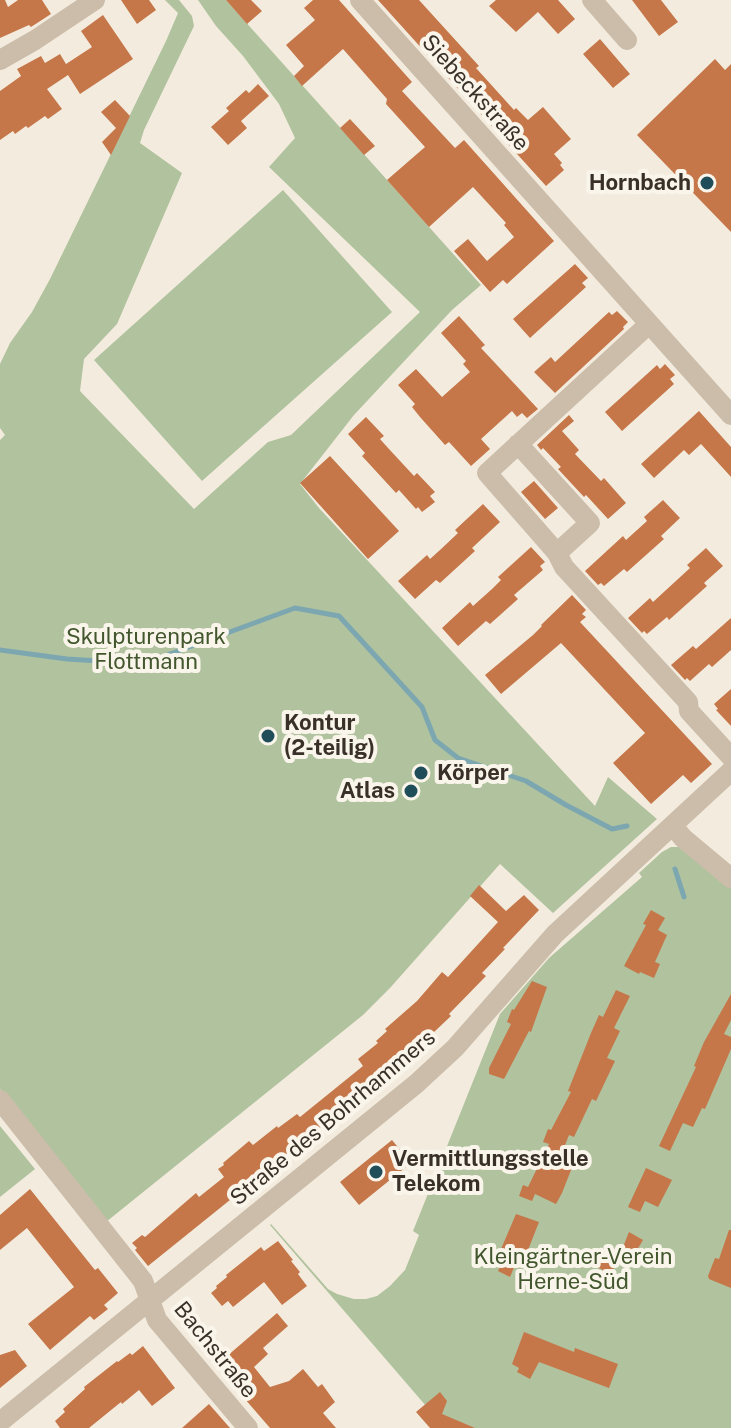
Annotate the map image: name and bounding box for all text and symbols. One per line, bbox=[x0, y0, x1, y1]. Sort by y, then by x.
street label: Siebeckstraße bbox=[416, 29, 534, 157]
place label: Hornbach bbox=[589, 170, 691, 196]
marker: Hornbach bbox=[698, 174, 716, 192]
park label: Skulpturenpark Flottmann bbox=[66, 624, 226, 676]
place label: Kontur (2-teilig) bbox=[284, 710, 375, 762]
marker: Kontur (2-teilig) bbox=[259, 727, 277, 745]
place label: Körper bbox=[437, 760, 509, 786]
marker: Körper bbox=[412, 764, 430, 782]
place label: Atlas bbox=[340, 778, 395, 804]
marker: Atlas bbox=[402, 782, 420, 800]
street label: Straße des Bohrhammers bbox=[225, 1024, 441, 1212]
place label: Vermittlungsstelle Telekom bbox=[392, 1146, 589, 1198]
marker: Vermittlungsstelle Telekom bbox=[367, 1163, 385, 1181]
park label: Kleingärtner-Verein Herne-Süd bbox=[474, 1244, 672, 1296]
street label: Bachstraße bbox=[168, 1296, 262, 1404]

